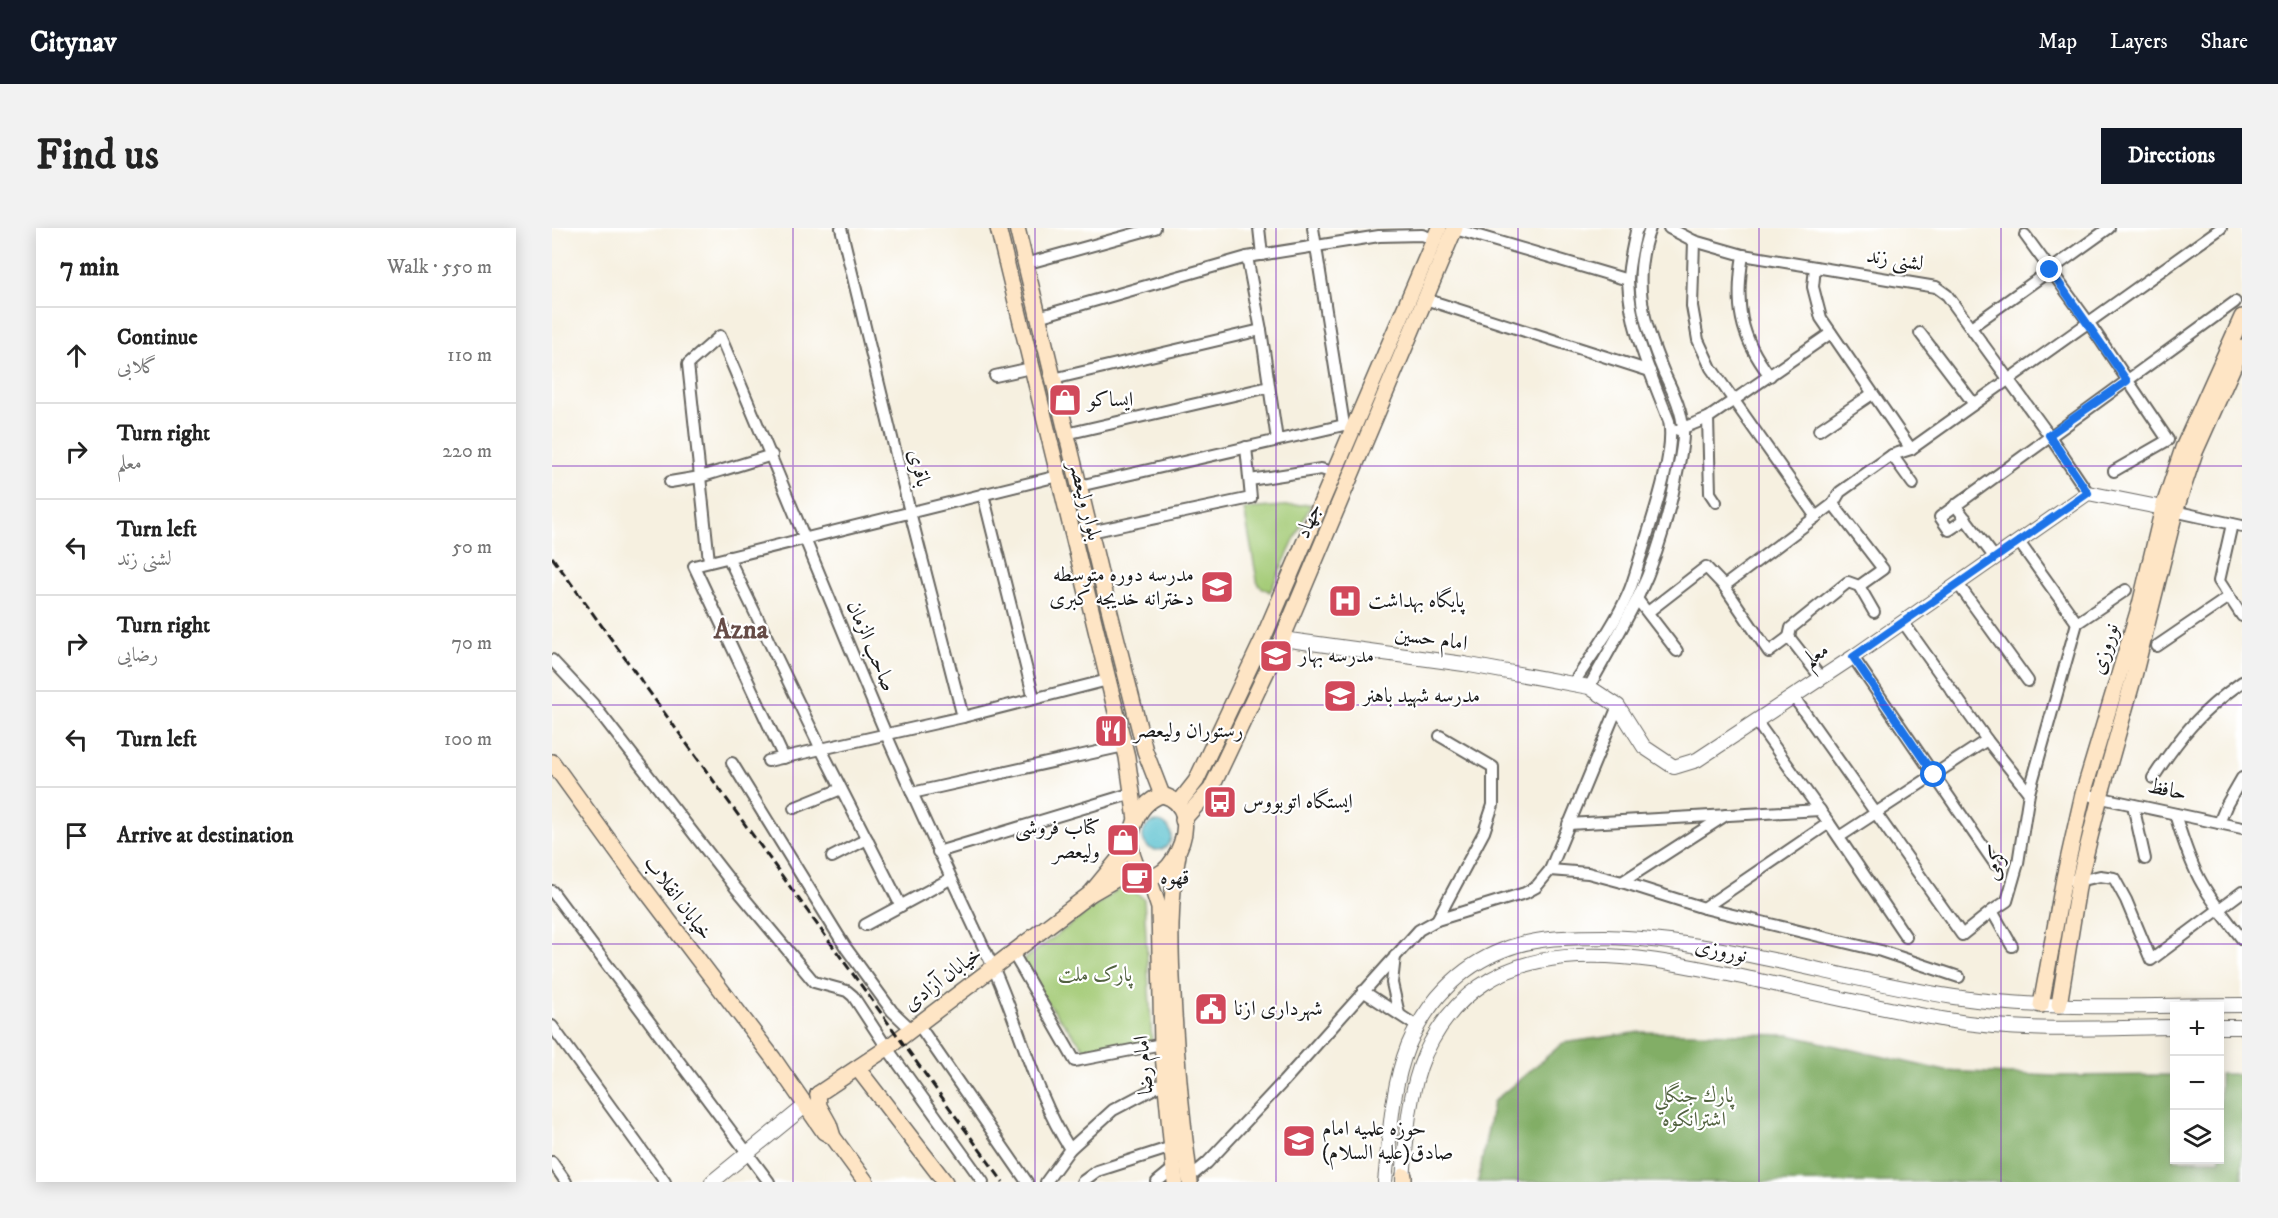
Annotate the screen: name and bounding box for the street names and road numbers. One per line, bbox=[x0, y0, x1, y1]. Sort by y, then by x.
street label: لشنی زند bbox=[1864, 243, 1925, 278]
street label: باقری bbox=[902, 446, 936, 490]
street label: بلوار ولیعصر bbox=[1062, 457, 1107, 543]
street label: جهاد bbox=[1290, 499, 1328, 543]
street label: صاحب الزمان bbox=[840, 597, 902, 695]
street label: نوروزی bbox=[2085, 620, 2125, 678]
street label: امام حسین bbox=[1392, 621, 1469, 661]
street label: معلم bbox=[1798, 637, 1838, 679]
street label: حافظ bbox=[2145, 773, 2189, 807]
street label: کرمی bbox=[1979, 843, 2013, 883]
street label: خیابان انقلاب bbox=[638, 850, 718, 946]
street label: نوروزی bbox=[1693, 933, 1749, 969]
street label: خیابان آزادی bbox=[898, 940, 988, 1017]
street label: امام رضا bbox=[1128, 1034, 1164, 1096]

